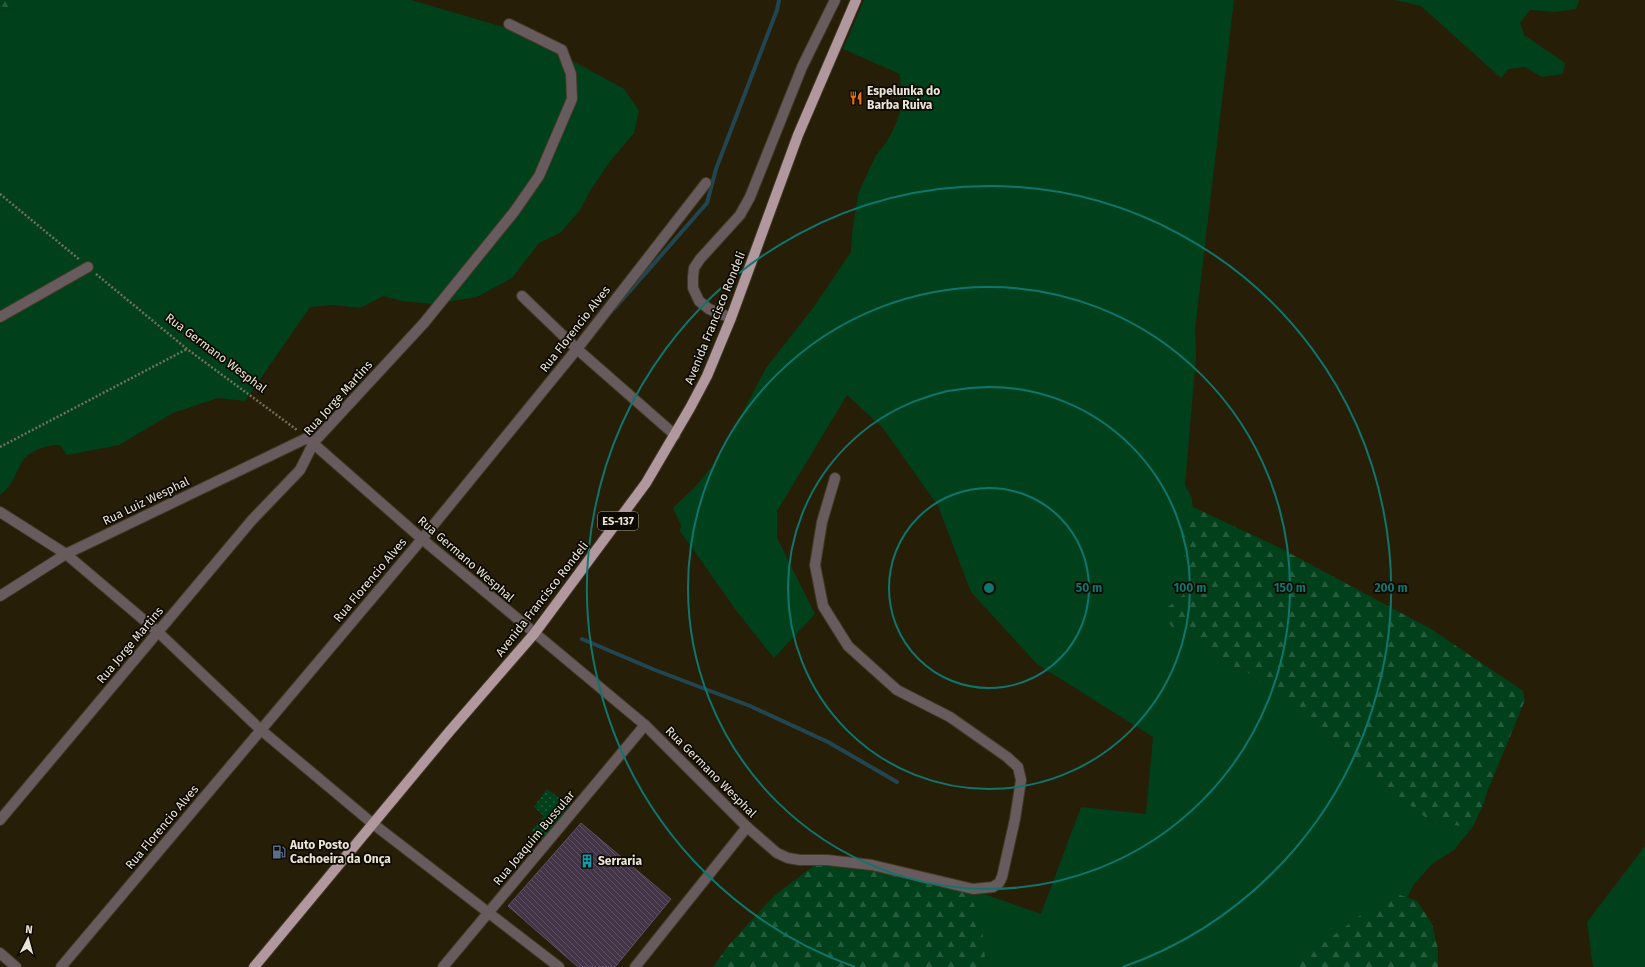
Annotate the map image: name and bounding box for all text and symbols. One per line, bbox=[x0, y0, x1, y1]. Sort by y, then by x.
place label: Espelunka do Barba Ruiva bbox=[867, 84, 940, 112]
restaurant icon: Espelunka do Barba Ruiva bbox=[848, 90, 864, 106]
street label: Avenida Francisco Rondeli bbox=[682, 250, 748, 386]
street label: Rua Florencio Alves bbox=[537, 283, 613, 375]
street label: Rua Germano Wesphal bbox=[163, 310, 270, 396]
street label: Rua Jorge Martins bbox=[301, 357, 375, 438]
street label: Rua Luiz Wesphal bbox=[100, 474, 192, 528]
road number: ES-137 bbox=[598, 512, 638, 530]
street label: Rua Germano Wesphal bbox=[415, 513, 517, 605]
street label: Rua Florencio Alves bbox=[331, 535, 410, 625]
street label: Avenida Francisco Rondeli bbox=[493, 539, 591, 659]
centre of rings bbox=[982, 581, 996, 595]
text: 50 m bbox=[1076, 581, 1102, 595]
text: 100 m bbox=[1174, 581, 1206, 595]
text: 150 m bbox=[1274, 581, 1306, 595]
text: 200 m bbox=[1374, 581, 1408, 595]
street label: Rua Jorge Martins bbox=[94, 604, 166, 686]
street label: Rua Germano Wesphal bbox=[663, 724, 760, 821]
street label: Rua Florencio Alves bbox=[123, 782, 202, 872]
street label: Rua Joaquim Bussular bbox=[490, 788, 578, 888]
place label: Auto Posto Cachoeira da Onça bbox=[289, 838, 391, 867]
fuel station icon: Auto Posto Cachoeira da Onça bbox=[271, 844, 287, 860]
building icon: Serraria bbox=[579, 853, 595, 869]
place label: Serraria bbox=[598, 854, 642, 868]
north arrow bbox=[8, 919, 48, 959]
text: N bbox=[25, 923, 33, 936]

